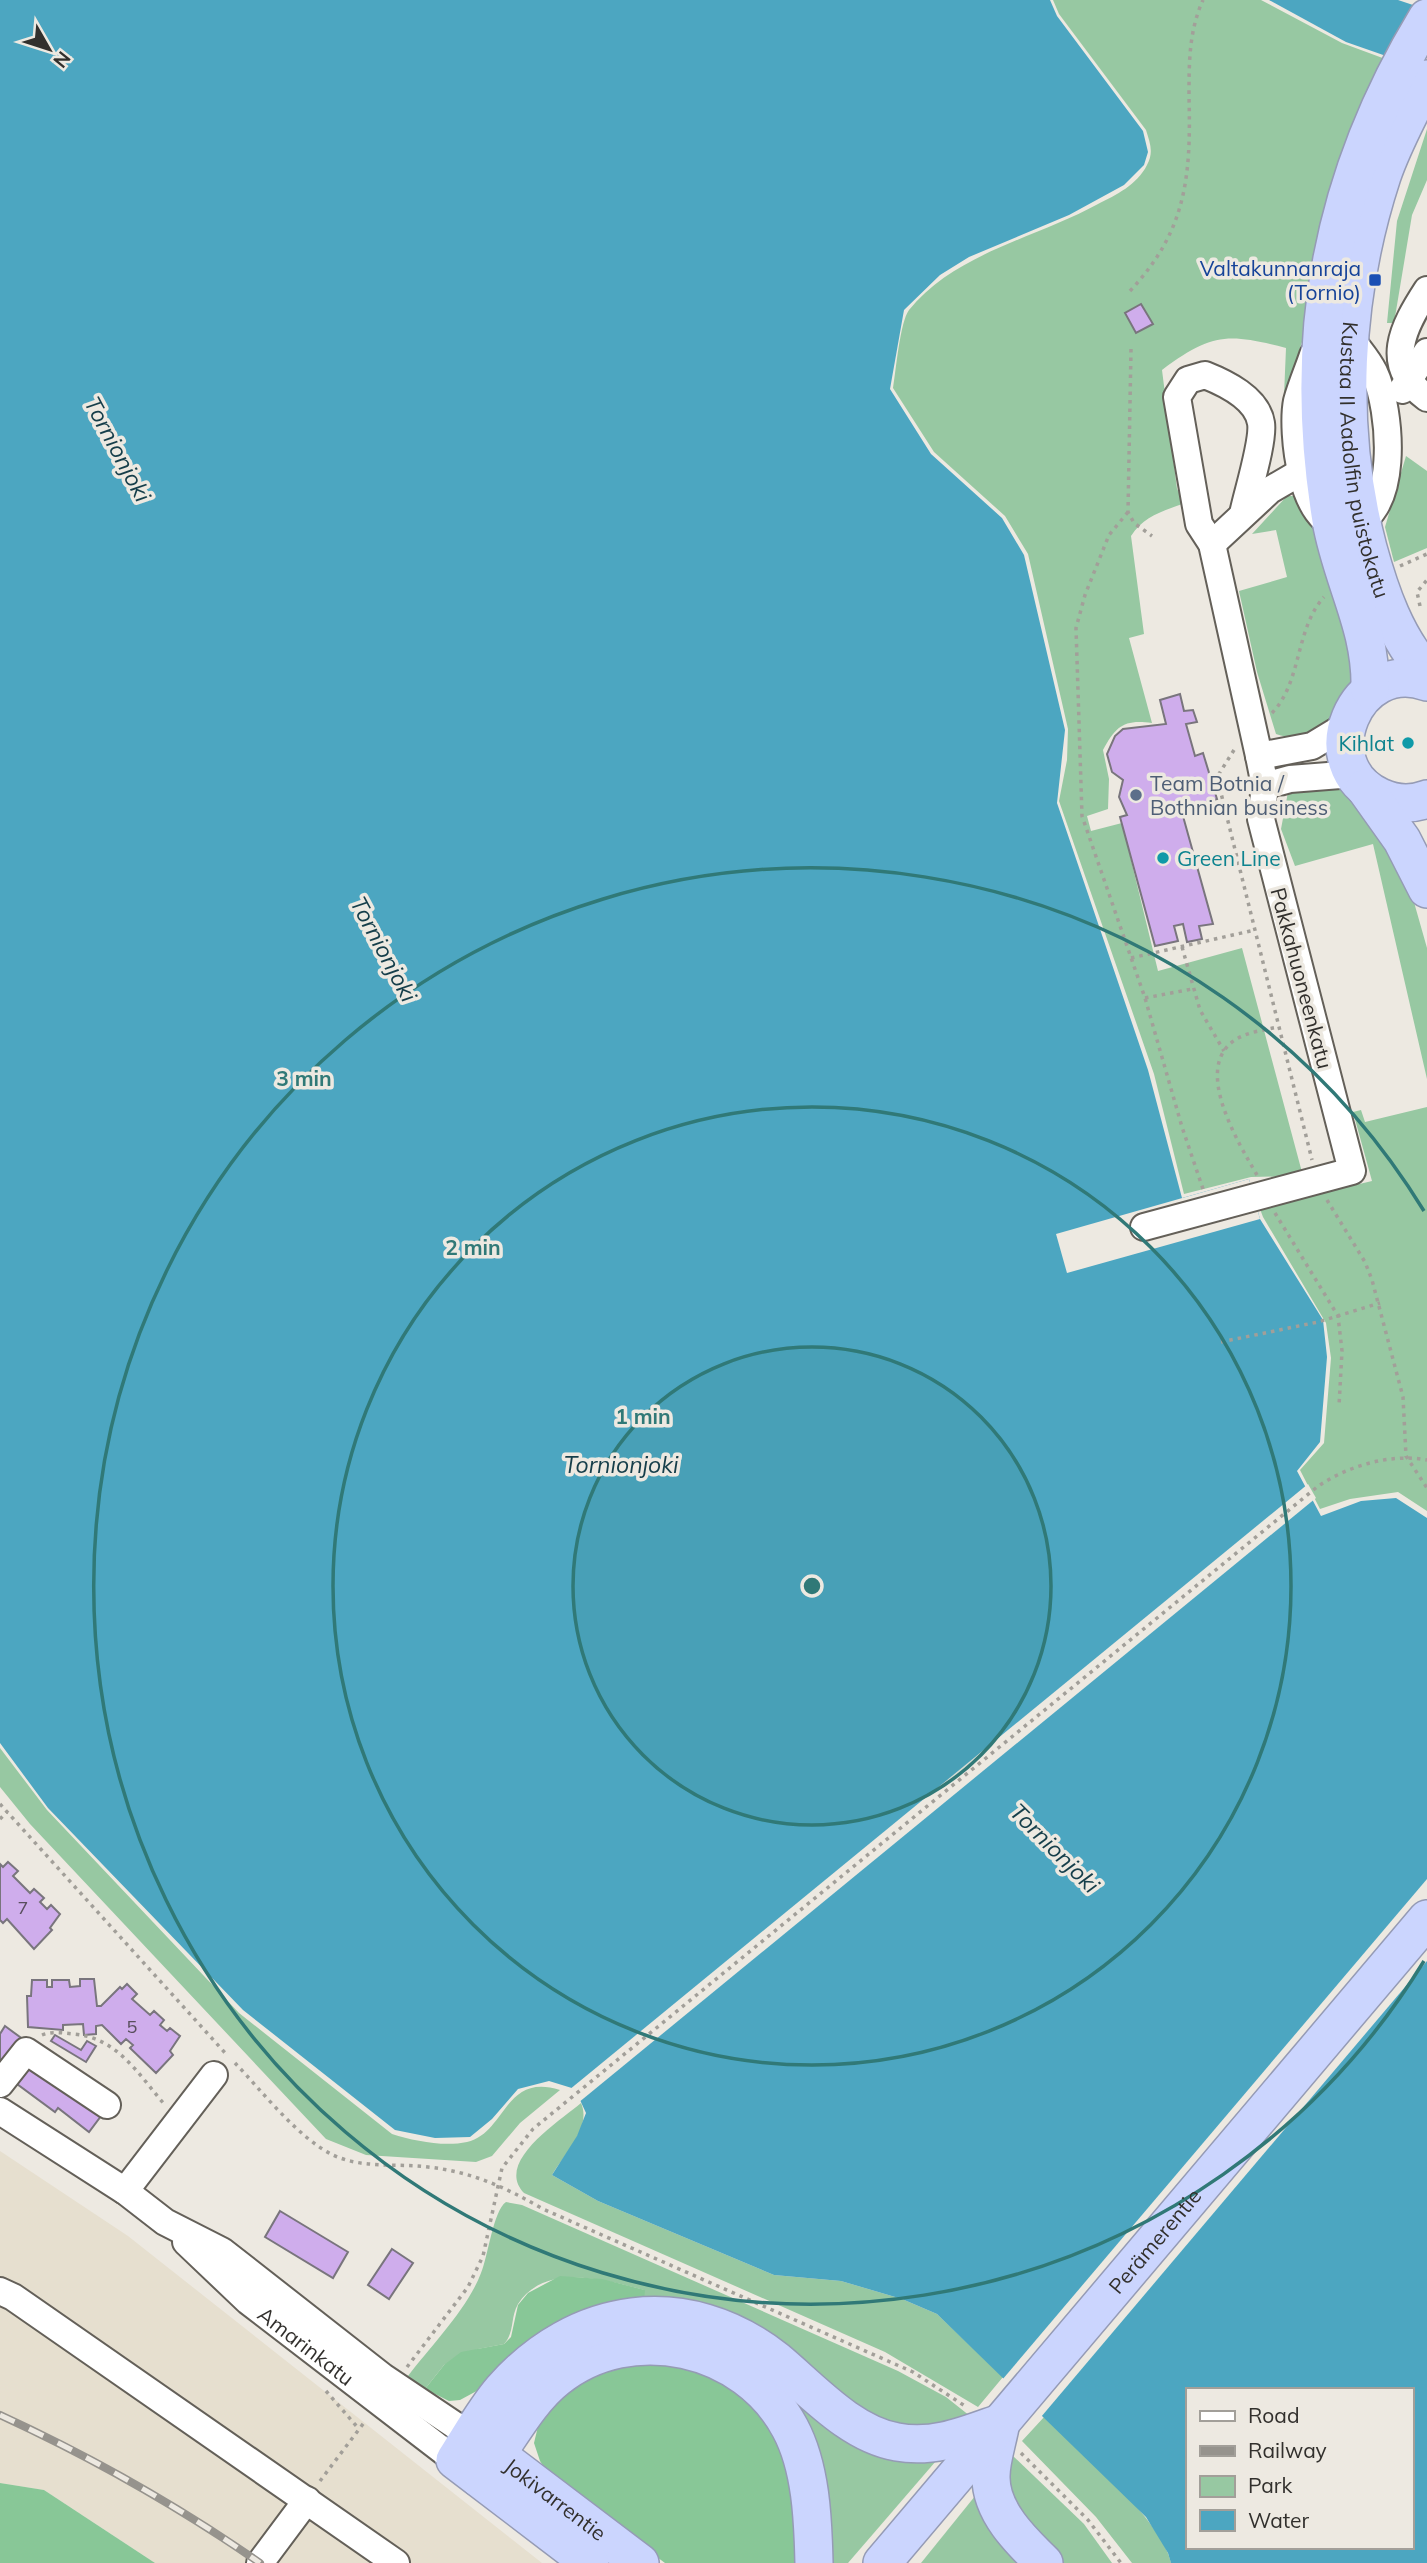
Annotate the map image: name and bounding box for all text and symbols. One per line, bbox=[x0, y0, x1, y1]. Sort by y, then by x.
north arrow bbox=[14, 14, 84, 84]
text: N bbox=[48, 47, 76, 73]
place label: Valtakunnanraja (Tornio) bbox=[1200, 255, 1361, 305]
marker: Valtakunnanraja (Tornio) bbox=[1367, 272, 1383, 288]
street label: Kustaa II Aadolfin puistokatu bbox=[1335, 320, 1396, 601]
water label: Tornionjoki bbox=[78, 391, 158, 507]
place label: Kihlat bbox=[1338, 730, 1394, 756]
marker: Kihlat bbox=[1400, 735, 1416, 751]
place label: Team Botnia / Bothnian business bbox=[1150, 770, 1328, 820]
marker: Team Botnia / Bothnian business bbox=[1128, 787, 1144, 803]
place label: Green Line bbox=[1177, 845, 1281, 871]
marker: Green Line bbox=[1155, 850, 1171, 866]
street label: Pakkahuoneenkatu bbox=[1265, 885, 1339, 1071]
water label: Tornionjoki bbox=[344, 891, 424, 1007]
text: 3 min bbox=[276, 1065, 332, 1091]
text: 2 min bbox=[445, 1234, 501, 1260]
text: 1 min bbox=[615, 1403, 671, 1429]
water label: Tornionjoki bbox=[563, 1450, 679, 1479]
centre of rings bbox=[800, 1574, 824, 1598]
water label: Tornionjoki bbox=[1004, 1797, 1106, 1899]
house number: 7 bbox=[18, 1896, 28, 1919]
house number: 5 bbox=[127, 2015, 138, 2038]
street label: Perämerentie bbox=[1103, 2183, 1206, 2299]
street label: Amarinkatu bbox=[253, 2301, 359, 2391]
legend bbox=[1186, 2388, 1413, 2549]
text: Road bbox=[1248, 2402, 1299, 2428]
text: Railway bbox=[1248, 2437, 1327, 2463]
street label: Jokivarrentie bbox=[499, 2452, 612, 2546]
text: Park bbox=[1248, 2472, 1292, 2498]
text: Water bbox=[1248, 2507, 1309, 2533]

